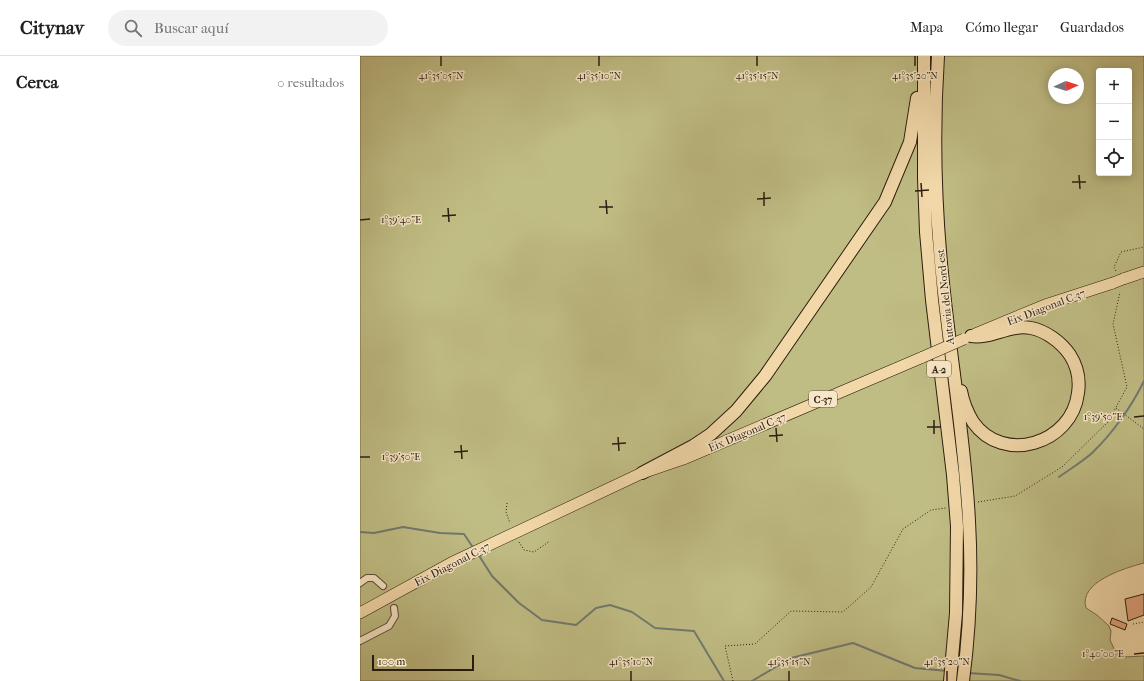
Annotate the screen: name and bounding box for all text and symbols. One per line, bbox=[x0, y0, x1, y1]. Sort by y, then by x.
search box bbox=[108, 10, 388, 46]
text: Citynav bbox=[20, 17, 84, 39]
icon: search bbox=[122, 17, 144, 39]
text: Buscar aquí bbox=[154, 19, 229, 37]
text: Mapa bbox=[910, 19, 943, 36]
text: Cómo llegar bbox=[965, 19, 1038, 36]
text: Guardados bbox=[1060, 19, 1124, 36]
north arrow bbox=[1048, 68, 1084, 104]
map controls bbox=[1096, 68, 1132, 176]
button: + bbox=[1096, 68, 1132, 104]
text: 41°35'05"N bbox=[419, 70, 464, 82]
text: 41°35'10"N bbox=[577, 70, 622, 82]
text: 41°35'15"N bbox=[735, 70, 779, 82]
text: 41°35'20"N bbox=[892, 70, 938, 82]
text: Cerca bbox=[16, 72, 58, 92]
text: 0 resultados bbox=[277, 75, 344, 90]
button: − bbox=[1096, 104, 1132, 140]
button: locate bbox=[1096, 140, 1132, 176]
text: 1°39'40"E bbox=[381, 214, 421, 226]
street label: Autovia del Nord-est bbox=[934, 248, 957, 346]
street label: Eix Diagonal C-37 bbox=[1005, 287, 1087, 328]
road number: A-2 bbox=[927, 361, 951, 377]
road number: C-37 bbox=[809, 391, 837, 407]
street label: Eix Diagonal C-37 bbox=[706, 410, 788, 455]
text: 1°39'50"E bbox=[1084, 411, 1122, 423]
text: 1°39'50"E bbox=[382, 451, 420, 463]
street label: Eix Diagonal C-37 bbox=[412, 540, 492, 589]
text: 1°40'00"E bbox=[1082, 648, 1124, 660]
scale bar bbox=[372, 653, 474, 672]
text: 100 m bbox=[378, 655, 406, 668]
text: 41°35'10"N bbox=[609, 656, 654, 668]
text: 41°35'15"N bbox=[767, 656, 811, 668]
text: 41°35'20"N bbox=[924, 656, 970, 668]

